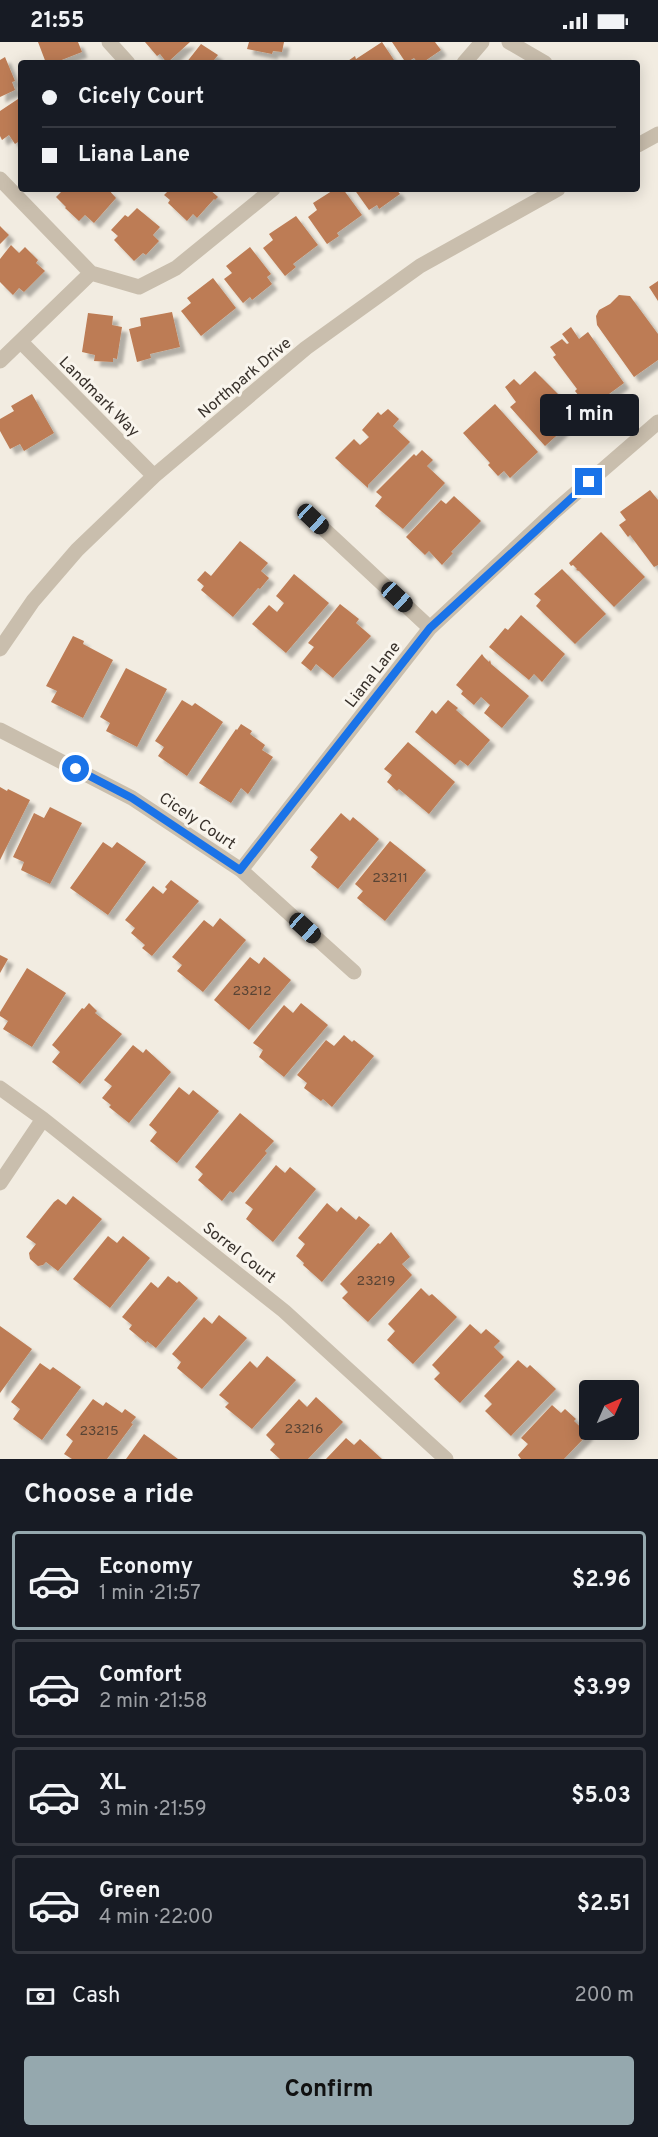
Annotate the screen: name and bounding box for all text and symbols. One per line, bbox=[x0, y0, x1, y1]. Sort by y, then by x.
text: 21:55 bbox=[30, 8, 84, 35]
text: Cicely Court bbox=[78, 84, 204, 111]
text: Liana Lane bbox=[78, 142, 190, 169]
street label: Northpark Drive bbox=[194, 334, 296, 423]
street label: Landmark Way bbox=[54, 353, 143, 442]
callout: 1 min bbox=[540, 395, 638, 437]
text: 1 min bbox=[565, 402, 614, 428]
route end bbox=[575, 468, 602, 495]
car bbox=[294, 500, 332, 538]
car bbox=[378, 578, 416, 616]
street label: Liana Lane bbox=[342, 638, 406, 712]
route start bbox=[62, 755, 89, 782]
street label: Cicely Court bbox=[155, 789, 239, 855]
house number: 23211 bbox=[372, 870, 408, 887]
car bbox=[286, 909, 324, 947]
house number: 23212 bbox=[232, 983, 272, 1000]
street label: Sorrel Court bbox=[198, 1219, 279, 1288]
house number: 23219 bbox=[357, 1273, 395, 1290]
north arrow bbox=[579, 1380, 639, 1440]
map controls bbox=[579, 1380, 639, 1440]
house number: 23216 bbox=[285, 1421, 323, 1438]
house number: 23215 bbox=[79, 1423, 119, 1440]
text: Choose a ride bbox=[24, 1478, 194, 1512]
icon: car bbox=[27, 1554, 81, 1608]
text: Economy bbox=[99, 1554, 193, 1581]
text: $2.96 bbox=[572, 1567, 631, 1594]
text: 1 min · 21:57 bbox=[99, 1581, 201, 1607]
icon: car bbox=[27, 1662, 81, 1716]
text: Comfort bbox=[99, 1662, 182, 1689]
text: $3.99 bbox=[573, 1675, 631, 1702]
text: 2 min · 21:58 bbox=[99, 1689, 207, 1715]
icon: car bbox=[27, 1770, 81, 1824]
text: XL bbox=[99, 1770, 126, 1797]
text: $5.03 bbox=[571, 1783, 631, 1810]
text: 3 min · 21:59 bbox=[99, 1797, 207, 1823]
icon: car bbox=[27, 1878, 81, 1932]
text: Green bbox=[99, 1878, 161, 1905]
text: $2.51 bbox=[577, 1891, 631, 1918]
text: 4 min · 22:00 bbox=[99, 1905, 213, 1931]
icon: cash bbox=[24, 1980, 57, 2013]
text: Cash bbox=[72, 1983, 121, 2010]
text: 200 m bbox=[575, 1983, 634, 2009]
button: Confirm bbox=[24, 2056, 634, 2125]

